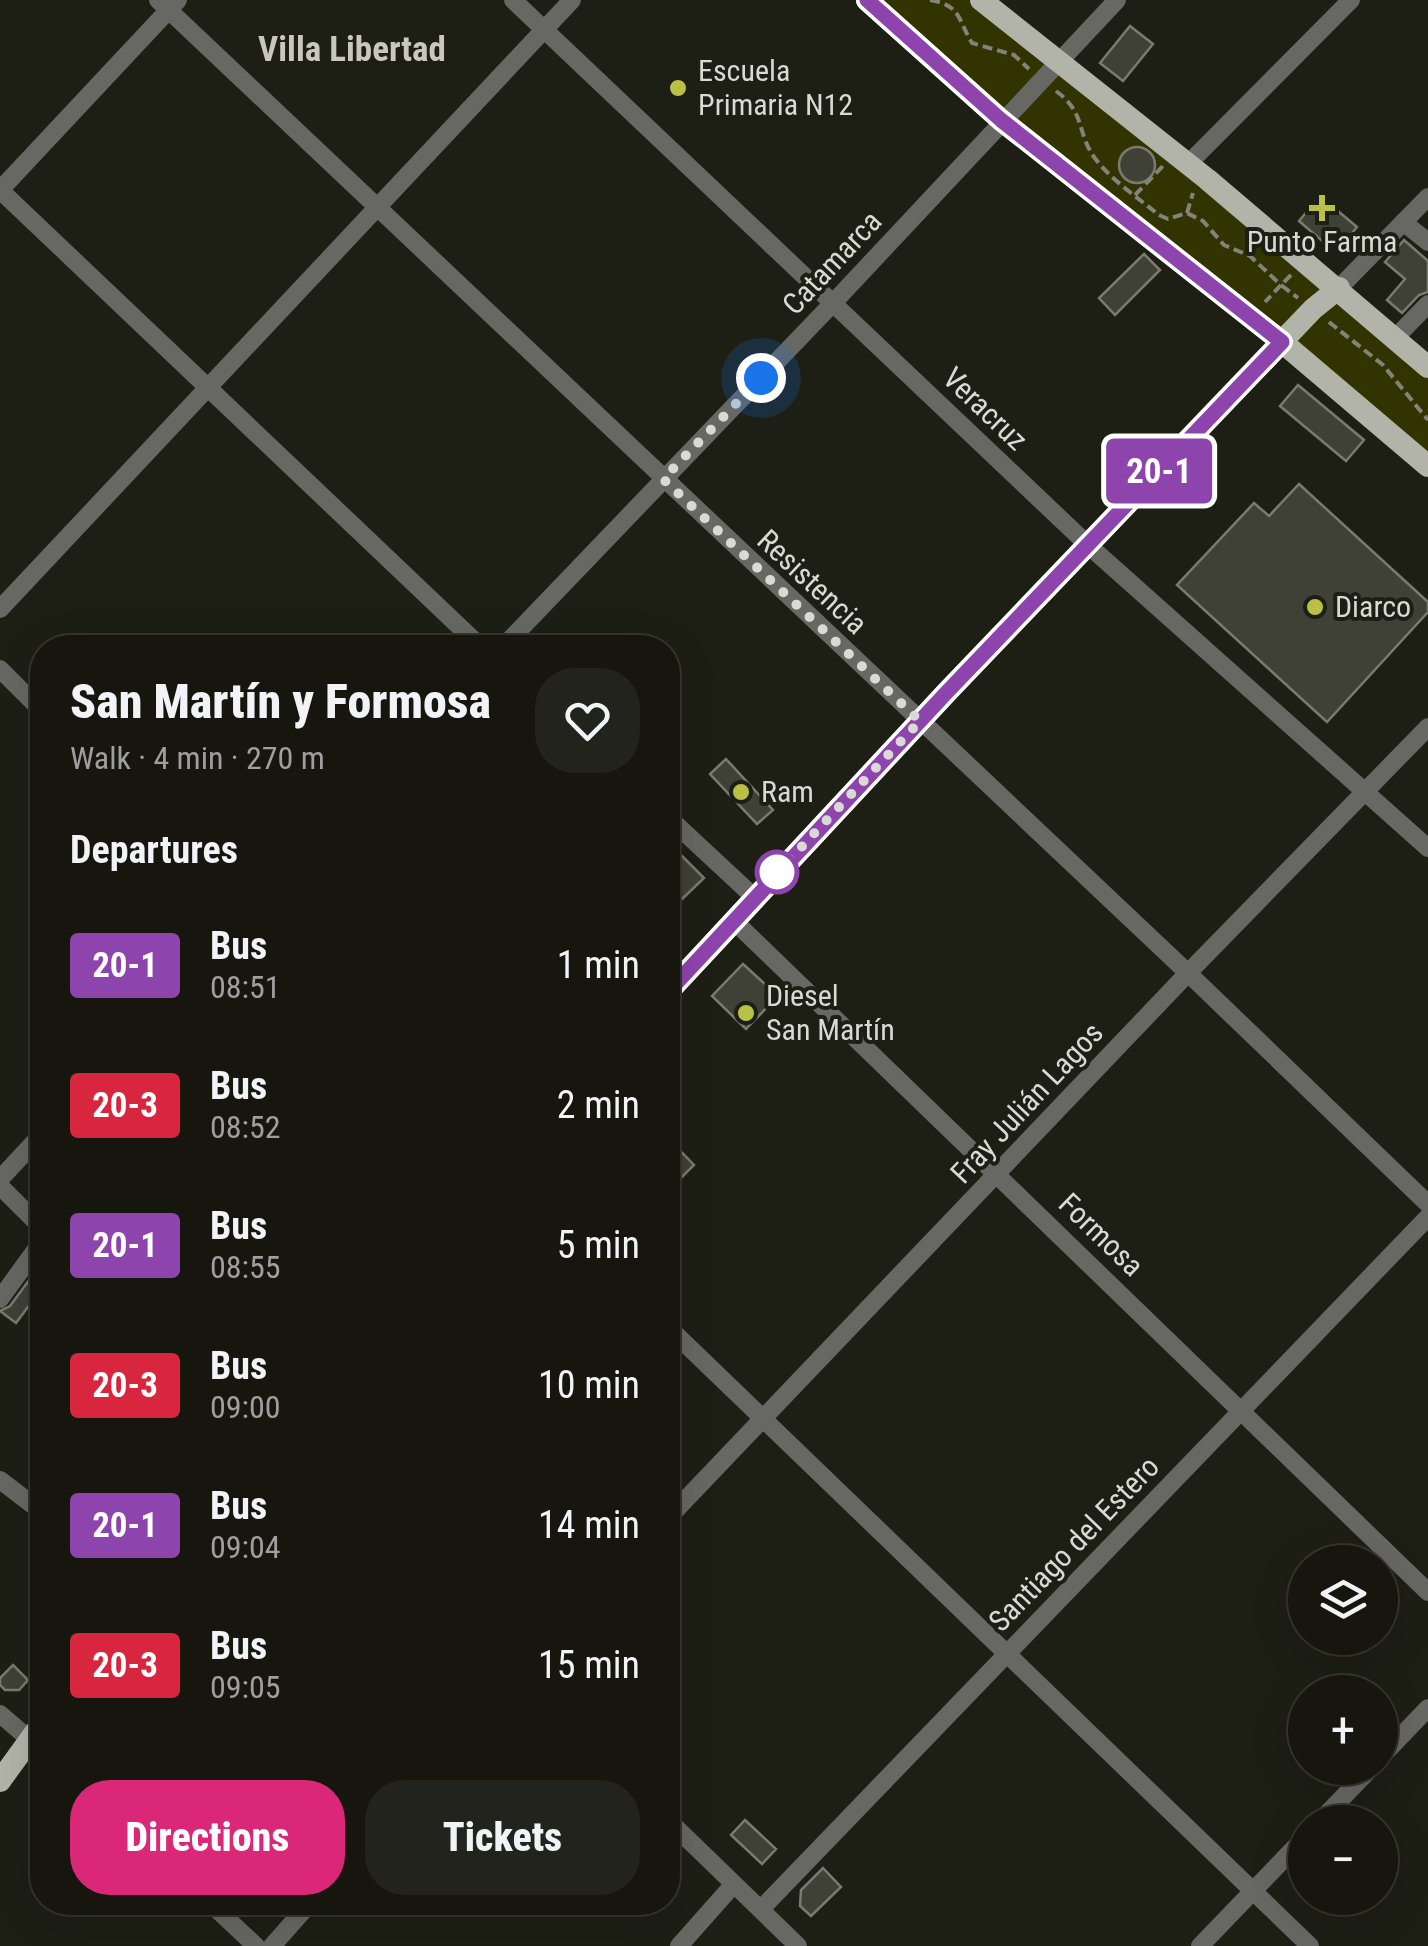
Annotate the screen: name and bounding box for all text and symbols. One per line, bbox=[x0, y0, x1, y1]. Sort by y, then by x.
district label: Villa Libertad bbox=[258, 29, 446, 70]
place label: Escuela Primaria N12 bbox=[698, 53, 853, 122]
marker: Escuela Primaria N12 bbox=[667, 77, 689, 99]
marker: Punto Farma bbox=[1311, 197, 1333, 219]
street label: Catamarca bbox=[775, 204, 888, 322]
place label: Punto Farma bbox=[1247, 224, 1397, 259]
your location bbox=[736, 353, 786, 403]
street label: Veracruz bbox=[936, 360, 1035, 457]
line badge: 20-1 bbox=[1089, 438, 1229, 504]
text: 20-1 bbox=[1126, 451, 1192, 492]
street label: Resistencia bbox=[750, 522, 874, 641]
place label: Diarco bbox=[1335, 589, 1411, 624]
marker: Diarco bbox=[1304, 596, 1326, 618]
button: heart bbox=[535, 668, 640, 773]
text: San Martín y Formosa bbox=[70, 673, 491, 730]
text: Walk · 4 min · 270 m bbox=[70, 739, 325, 777]
place label: Ram bbox=[761, 774, 814, 809]
marker: Ram bbox=[730, 781, 752, 803]
text: Departures bbox=[70, 828, 238, 872]
unlabelled marker bbox=[756, 851, 798, 893]
text: Bus bbox=[210, 924, 267, 968]
text: 1 min bbox=[557, 943, 640, 987]
text: 20-1 bbox=[92, 945, 158, 986]
text: 08:51 bbox=[210, 968, 281, 1006]
place label: Diesel San Martín bbox=[766, 978, 895, 1047]
marker: Diesel San Martín bbox=[735, 1002, 757, 1024]
street label: Fray Julián Lagos bbox=[943, 1015, 1110, 1190]
text: Bus bbox=[210, 1064, 267, 1108]
text: 2 min bbox=[557, 1083, 640, 1127]
text: 20-3 bbox=[92, 1085, 158, 1126]
text: 08:52 bbox=[210, 1108, 281, 1146]
street label: Formosa bbox=[1052, 1186, 1151, 1283]
text: Bus bbox=[210, 1204, 267, 1248]
text: 5 min bbox=[557, 1223, 640, 1267]
text: 20-1 bbox=[92, 1225, 158, 1266]
text: 08:55 bbox=[210, 1248, 281, 1286]
text: Bus bbox=[210, 1344, 267, 1388]
text: 10 min bbox=[538, 1363, 640, 1407]
text: 20-3 bbox=[92, 1365, 158, 1406]
text: 09:00 bbox=[210, 1388, 281, 1426]
street label: Santiago del Estero bbox=[981, 1449, 1166, 1638]
text: Bus bbox=[210, 1484, 267, 1528]
text: 14 min bbox=[538, 1503, 640, 1547]
text: 20-1 bbox=[92, 1505, 158, 1546]
text: 09:04 bbox=[210, 1528, 281, 1566]
map controls bbox=[1288, 1545, 1398, 1915]
button: layers bbox=[1288, 1545, 1398, 1655]
text: Bus bbox=[210, 1624, 267, 1668]
text: 15 min bbox=[538, 1643, 640, 1687]
text: 20-3 bbox=[92, 1645, 158, 1686]
text: 09:05 bbox=[210, 1668, 281, 1706]
button: + bbox=[1288, 1675, 1398, 1785]
button: Directions bbox=[70, 1780, 345, 1895]
button: Tickets bbox=[365, 1780, 640, 1895]
button: − bbox=[1288, 1805, 1398, 1915]

